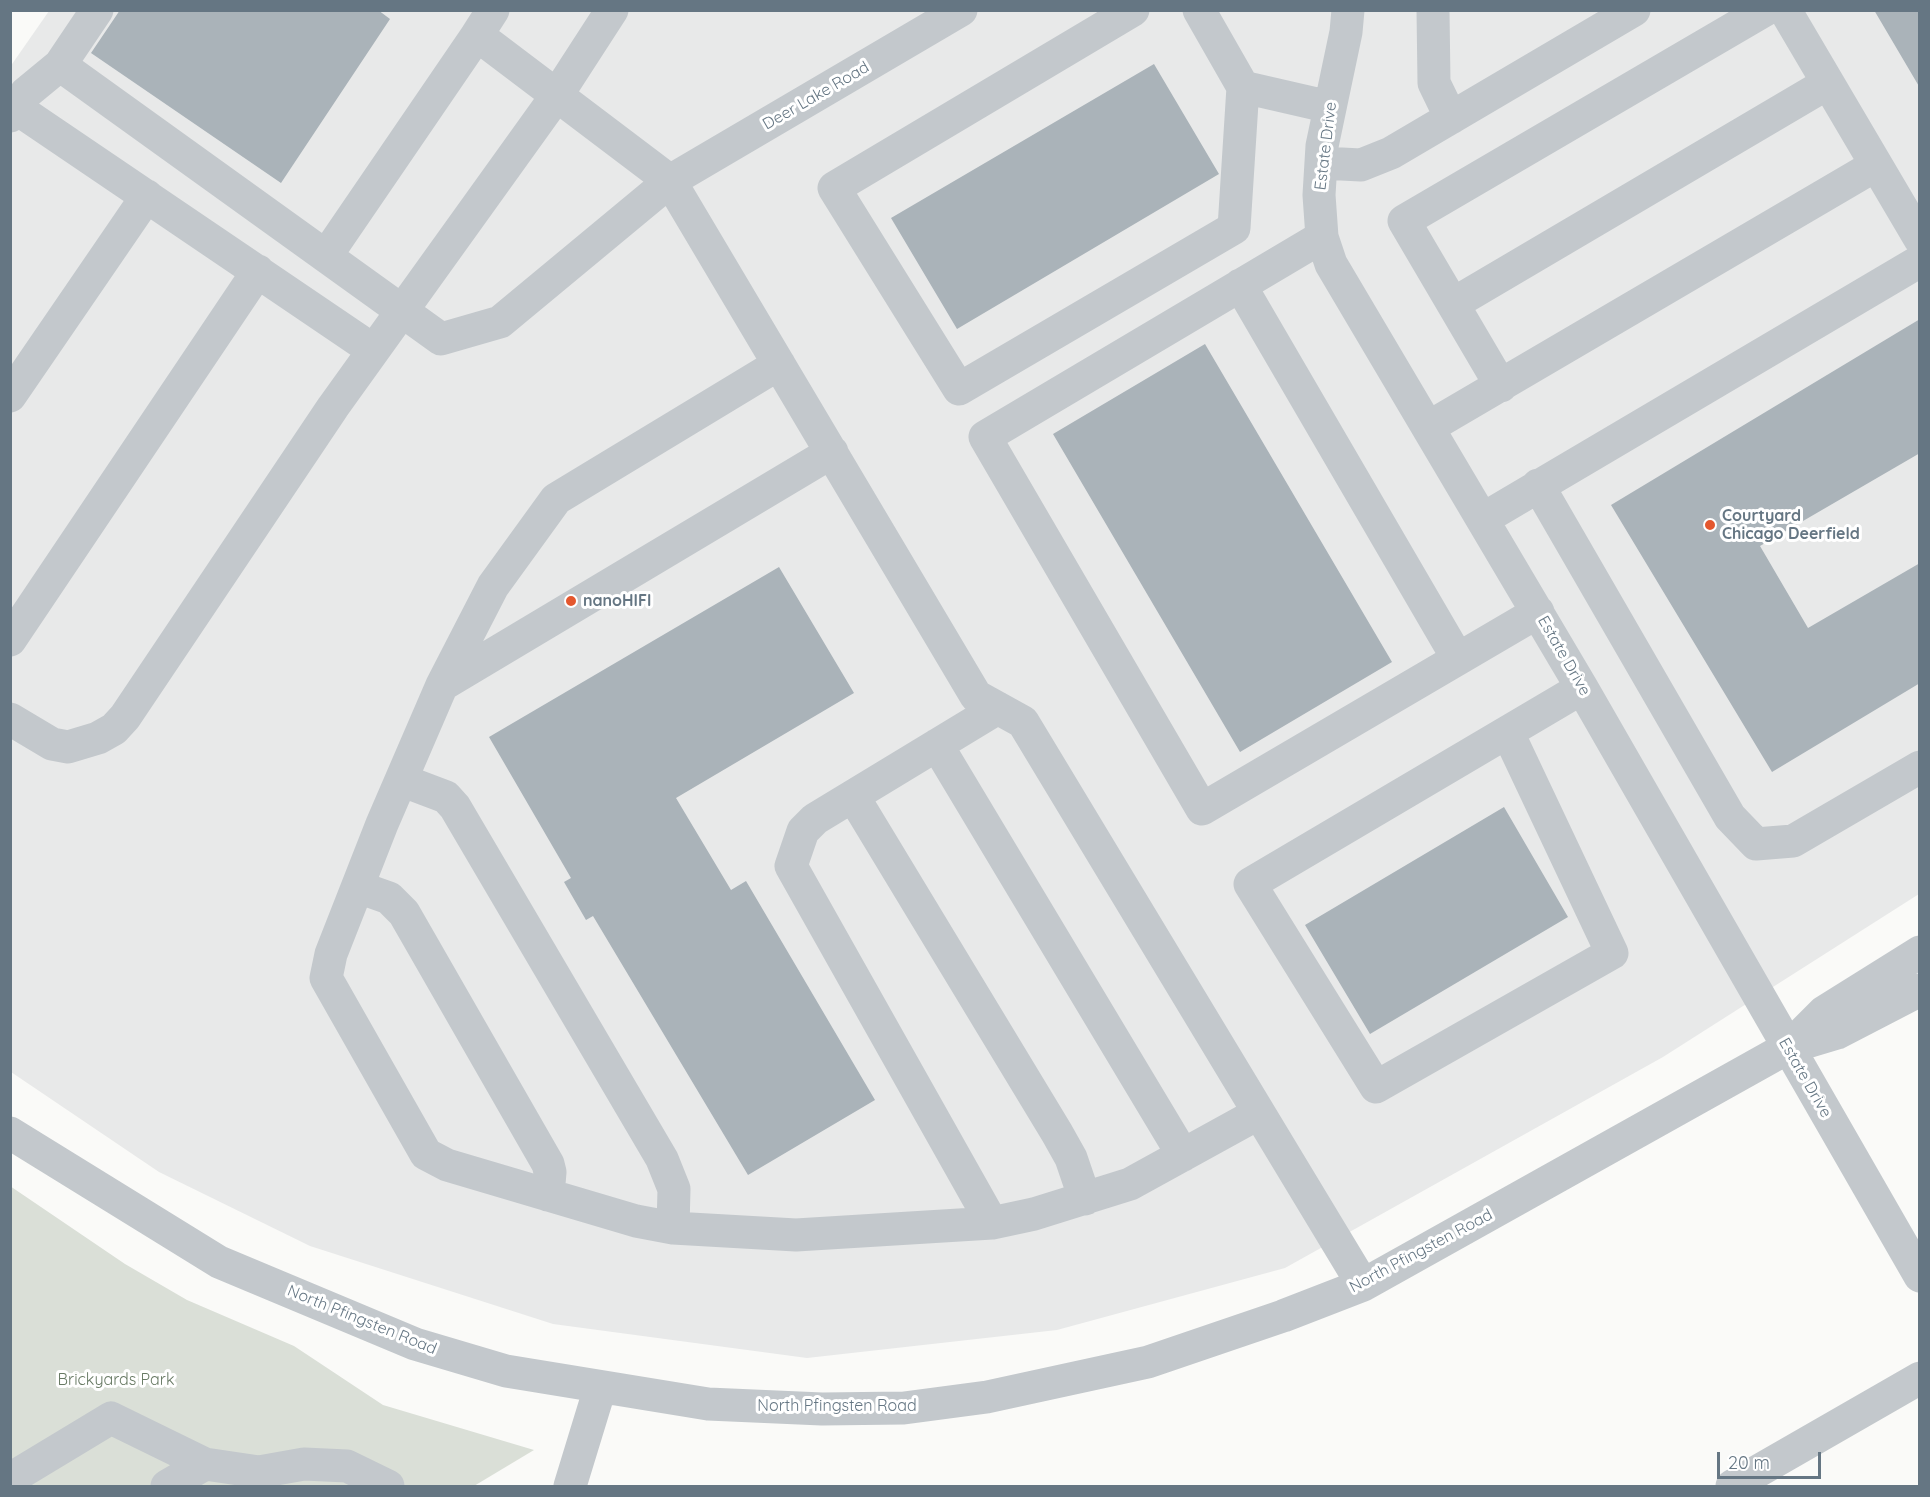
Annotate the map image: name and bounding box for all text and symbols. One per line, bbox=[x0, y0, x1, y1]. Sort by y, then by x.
street label: Deer Lake Road bbox=[759, 58, 873, 134]
street label: Estate Drive bbox=[1311, 101, 1341, 191]
place label: Courtyard Chicago Deerfield bbox=[1722, 506, 1860, 544]
marker: Courtyard Chicago Deerfield bbox=[1703, 518, 1717, 532]
place label: nanoHIFI bbox=[583, 591, 651, 611]
marker: nanoHIFI bbox=[564, 594, 578, 608]
street label: Estate Drive bbox=[1533, 613, 1595, 699]
street label: Estate Drive bbox=[1774, 1035, 1836, 1121]
street label: North Pfingsten Road bbox=[1346, 1205, 1496, 1297]
street label: North Pfingsten Road bbox=[285, 1281, 439, 1359]
park label: Brickyards Park bbox=[58, 1370, 174, 1390]
street label: North Pfingsten Road bbox=[757, 1396, 917, 1416]
scale bar bbox=[1720, 1440, 1824, 1478]
text: 20 m bbox=[1728, 1451, 1770, 1474]

